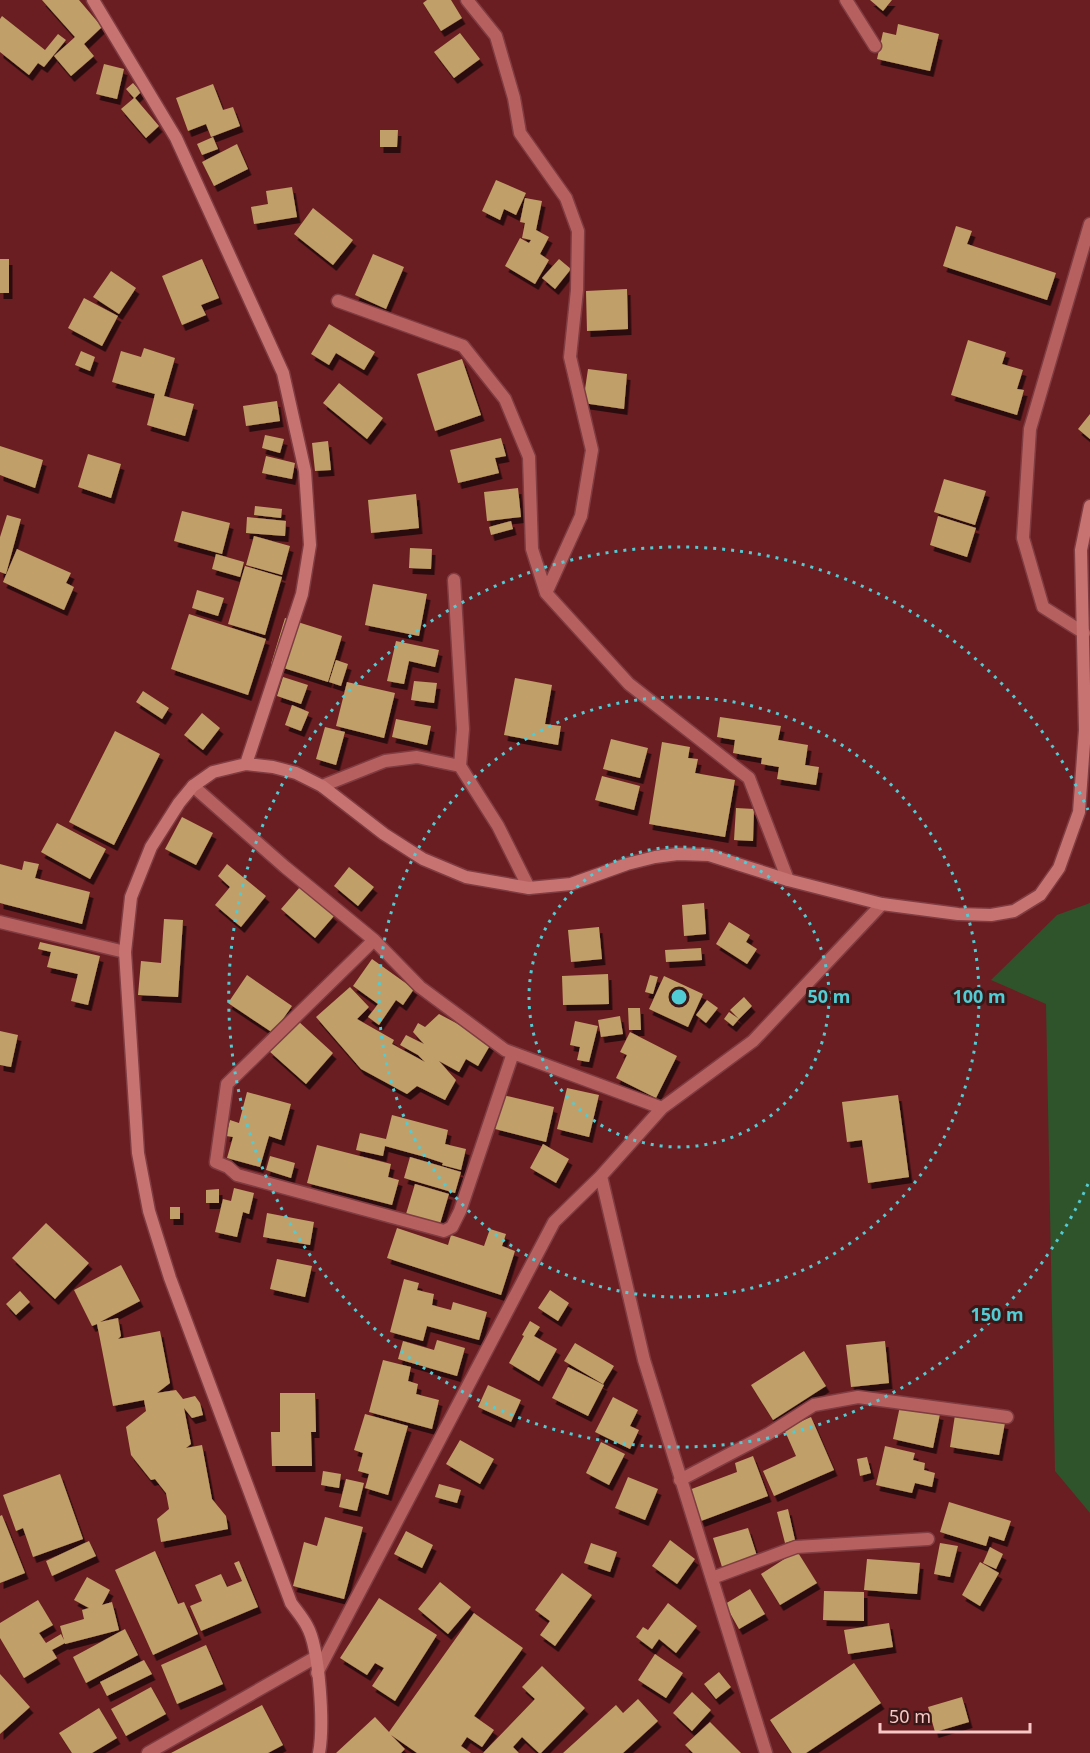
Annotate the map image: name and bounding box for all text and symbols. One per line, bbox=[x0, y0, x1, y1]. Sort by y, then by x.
text: 50 m bbox=[808, 984, 850, 1008]
text: 100 m bbox=[952, 984, 1006, 1008]
centre of rings bbox=[669, 987, 689, 1007]
text: 150 m bbox=[970, 1302, 1024, 1326]
scale bar bbox=[880, 1696, 1030, 1734]
text: 50 m bbox=[889, 1704, 931, 1728]

